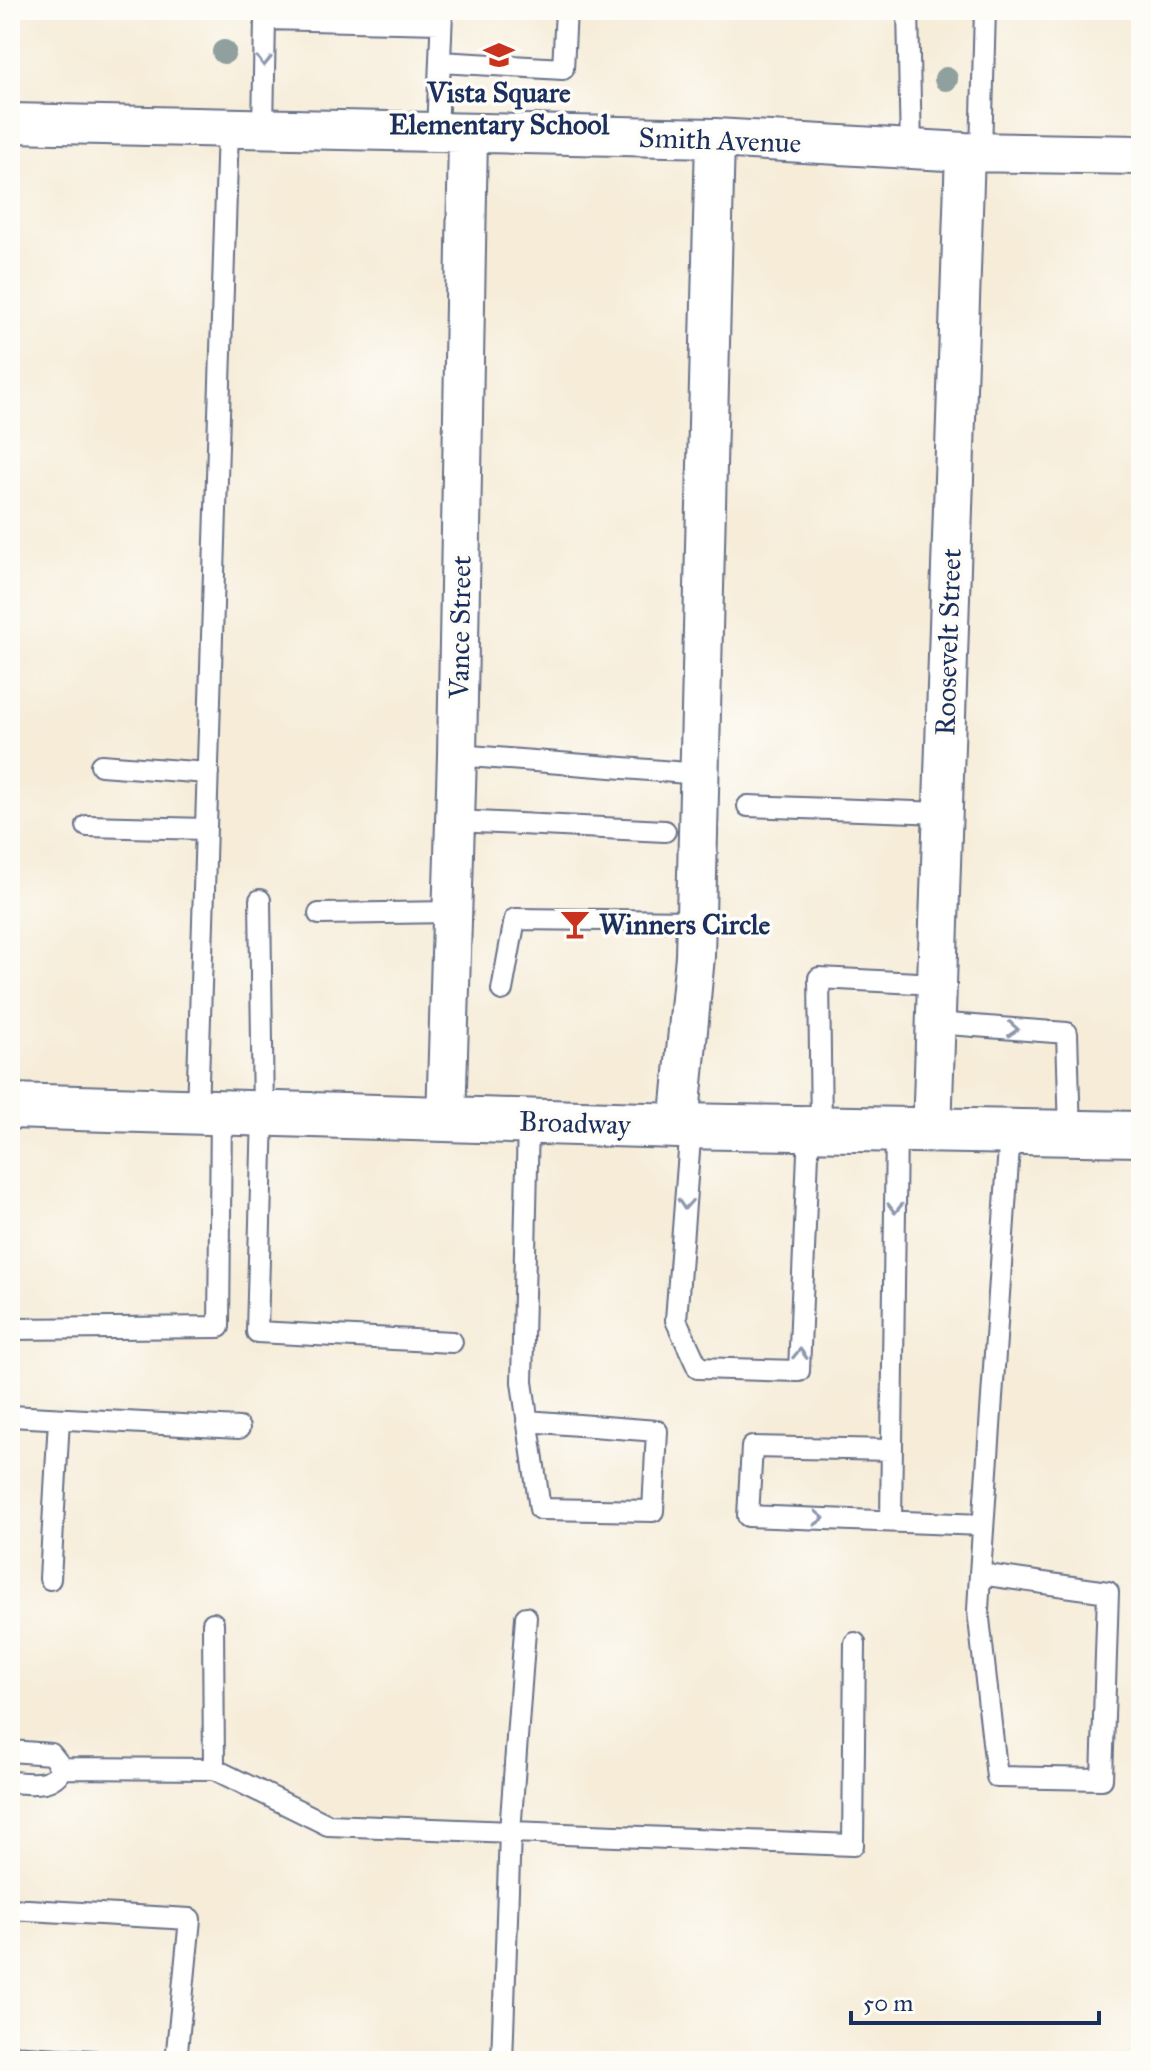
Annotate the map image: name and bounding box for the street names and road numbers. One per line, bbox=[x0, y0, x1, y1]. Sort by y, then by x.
street label: Smith Avenue bbox=[638, 120, 802, 160]
street label: Roosevelt Street bbox=[927, 548, 969, 736]
street label: Vance Street bbox=[441, 555, 479, 700]
street label: Broadway bbox=[519, 1104, 632, 1142]

